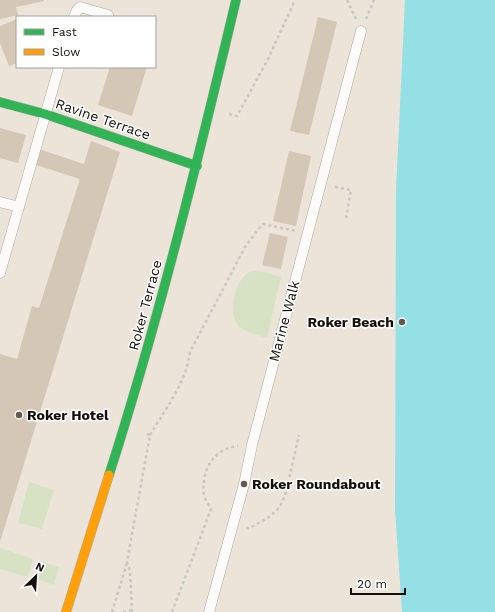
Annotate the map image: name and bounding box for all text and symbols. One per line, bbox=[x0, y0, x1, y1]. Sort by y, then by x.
legend bbox=[16, 16, 156, 68]
text: Fast bbox=[52, 25, 77, 39]
text: Slow bbox=[52, 45, 80, 59]
street label: Ravine Terrace bbox=[53, 95, 153, 143]
street label: Roker Terrace bbox=[125, 258, 165, 352]
street label: Marine Walk bbox=[265, 279, 303, 363]
place label: Roker Beach bbox=[307, 314, 394, 330]
marker: Roker Beach bbox=[397, 317, 407, 327]
place label: Roker Hotel bbox=[27, 407, 109, 423]
marker: Roker Hotel bbox=[14, 410, 24, 420]
place label: Roker Roundabout bbox=[252, 476, 380, 492]
marker: Roker Roundabout bbox=[239, 479, 249, 489]
north arrow bbox=[16, 556, 56, 596]
text: N bbox=[34, 560, 46, 575]
scale bar bbox=[351, 570, 405, 596]
text: 20 m bbox=[357, 577, 387, 591]

